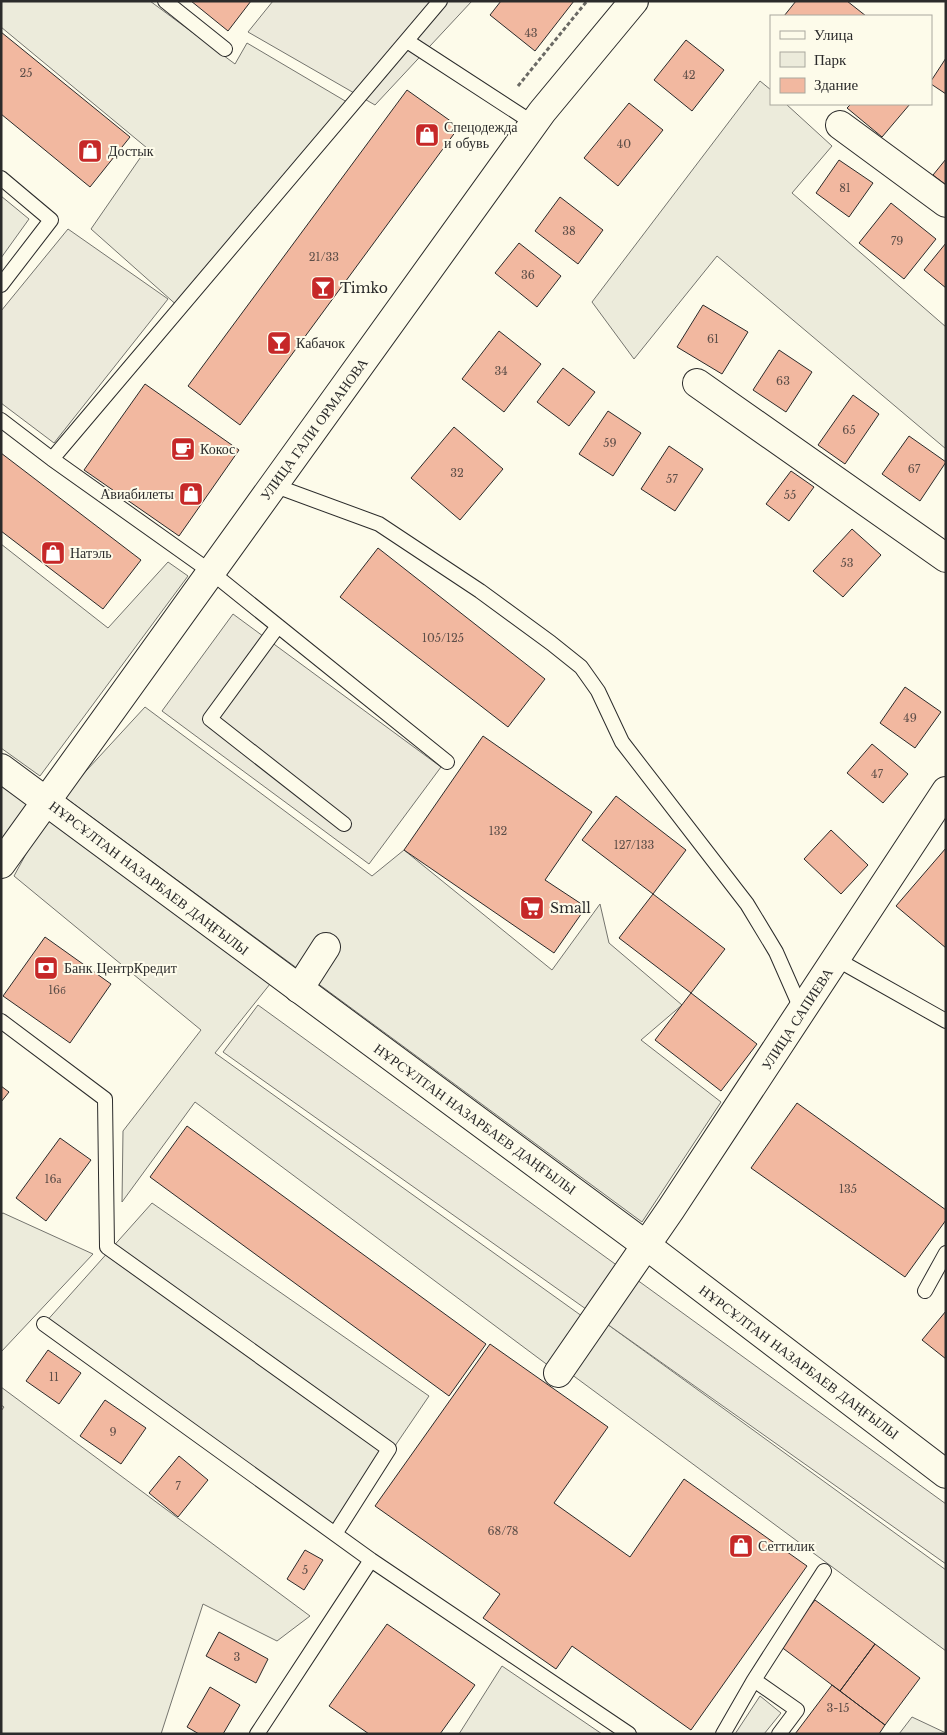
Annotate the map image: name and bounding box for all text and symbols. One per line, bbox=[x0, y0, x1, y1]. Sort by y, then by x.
legend bbox=[770, 15, 932, 105]
text: Улица bbox=[814, 25, 853, 44]
house number: 43 bbox=[524, 26, 538, 40]
text: Парк bbox=[814, 50, 847, 69]
house number: 25 bbox=[19, 66, 33, 80]
house number: 42 bbox=[682, 68, 696, 82]
text: Здание bbox=[814, 75, 858, 94]
place label: Спецодежда и обувь bbox=[444, 118, 518, 152]
shop icon: Спецодежда и обувь bbox=[414, 122, 440, 148]
house number: 40 bbox=[617, 137, 631, 151]
shop icon: Достык bbox=[77, 138, 103, 164]
place label: Достык bbox=[108, 142, 154, 160]
house number: 81 bbox=[839, 181, 851, 195]
house number: 38 bbox=[562, 224, 576, 238]
house number: 79 bbox=[891, 234, 903, 248]
house number: 21/33 bbox=[309, 250, 339, 264]
house number: 36 bbox=[521, 268, 535, 282]
bar icon: Timko bbox=[310, 275, 336, 301]
place label: Timko bbox=[340, 279, 388, 297]
bar icon: Кабачок bbox=[266, 330, 292, 356]
house number: 61 bbox=[707, 332, 719, 346]
place label: Кабачок bbox=[296, 334, 345, 352]
street label: УЛИЦА ГАЛИ ОРМАНОВА bbox=[256, 354, 372, 504]
house number: 34 bbox=[494, 364, 508, 378]
house number: 63 bbox=[776, 374, 790, 388]
house number: 65 bbox=[842, 423, 856, 437]
cafe icon: Кокос bbox=[170, 436, 196, 462]
house number: 59 bbox=[603, 436, 617, 450]
place label: Кокос bbox=[200, 440, 235, 458]
house number: 67 bbox=[908, 462, 921, 476]
house number: 32 bbox=[450, 466, 464, 480]
house number: 57 bbox=[666, 472, 678, 486]
shop icon: Авиабилеты bbox=[178, 481, 204, 507]
place label: Авиабилеты bbox=[100, 485, 175, 503]
house number: 55 bbox=[784, 488, 796, 502]
shop icon: Натэль bbox=[40, 540, 66, 566]
place label: Натэль bbox=[70, 544, 112, 562]
house number: 53 bbox=[840, 556, 854, 570]
house number: 105/125 bbox=[422, 631, 464, 645]
house number: 49 bbox=[903, 711, 917, 725]
house number: 47 bbox=[871, 767, 883, 781]
street label: НҰРСҰЛТАН НАЗАРБАЕВ ДАҢҒЫЛЫ bbox=[45, 797, 253, 959]
house number: 132 bbox=[489, 824, 507, 838]
house number: 127/133 bbox=[614, 838, 654, 852]
supermarket icon: Small bbox=[519, 895, 545, 921]
place label: Small bbox=[550, 899, 591, 917]
bank icon: Банк ЦентрКредит bbox=[33, 955, 59, 981]
place label: Банк ЦентрКредит bbox=[64, 959, 177, 977]
street label: УЛИЦА САПИЕВА bbox=[757, 964, 837, 1074]
house number: 16б bbox=[48, 983, 66, 997]
street label: НҰРСҰЛТАН НАЗАРБАЕВ ДАҢҒЫЛЫ bbox=[370, 1040, 580, 1198]
house number: 16а bbox=[45, 1172, 62, 1186]
house number: 135 bbox=[839, 1182, 857, 1196]
street label: НҰРСҰЛТАН НАЗАРБАЕВ ДАҢҒЫЛЫ bbox=[695, 1281, 903, 1443]
house number: 11 bbox=[49, 1370, 59, 1384]
house number: 9 bbox=[109, 1425, 117, 1439]
house number: 7 bbox=[175, 1479, 181, 1493]
house number: 68/78 bbox=[488, 1524, 519, 1538]
shop icon: Сеттилик bbox=[728, 1533, 754, 1559]
place label: Сеттилик bbox=[758, 1537, 815, 1555]
house number: 5 bbox=[302, 1563, 308, 1577]
house number: 3 bbox=[234, 1650, 241, 1664]
house number: 3-15 bbox=[826, 1701, 850, 1715]

